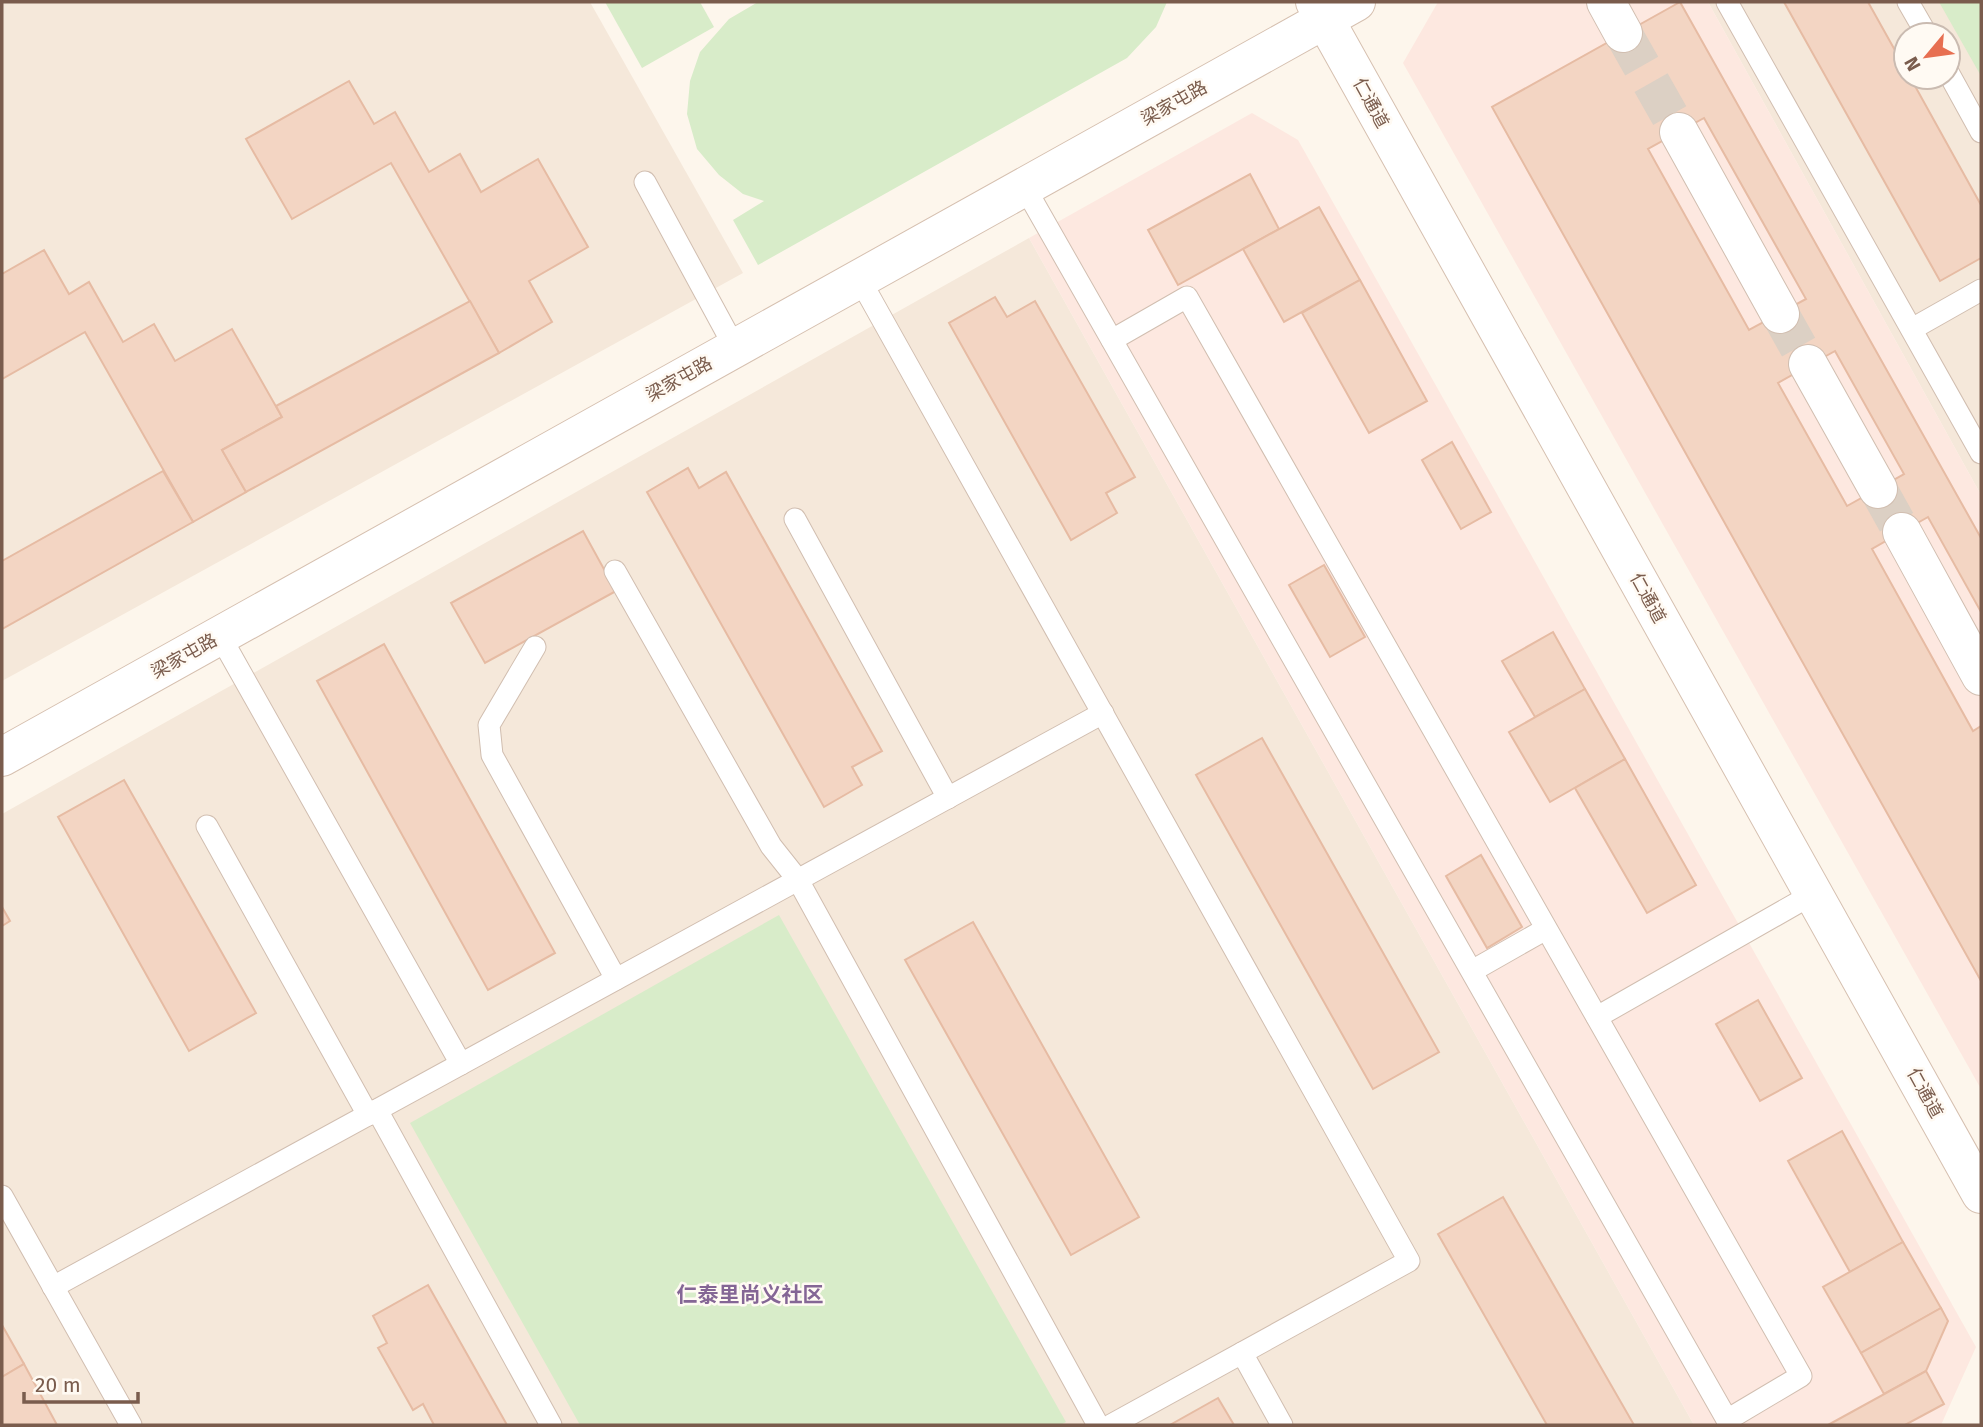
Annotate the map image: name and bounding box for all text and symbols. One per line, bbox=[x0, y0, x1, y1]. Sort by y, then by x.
north arrow bbox=[1892, 21, 1962, 91]
text: N bbox=[1899, 53, 1926, 75]
street label: 仁通道 bbox=[1348, 74, 1394, 132]
street label: 梁家屯路 bbox=[1137, 76, 1211, 130]
street label: 梁家屯路 bbox=[642, 352, 716, 406]
street label: 仁通道 bbox=[1625, 569, 1671, 627]
street label: 梁家屯路 bbox=[147, 629, 221, 683]
street label: 仁通道 bbox=[1902, 1064, 1948, 1122]
district label: 仁泰里尚义社区 bbox=[677, 1282, 824, 1308]
scale bar bbox=[24, 1360, 138, 1404]
text: 20 m bbox=[35, 1372, 81, 1398]

